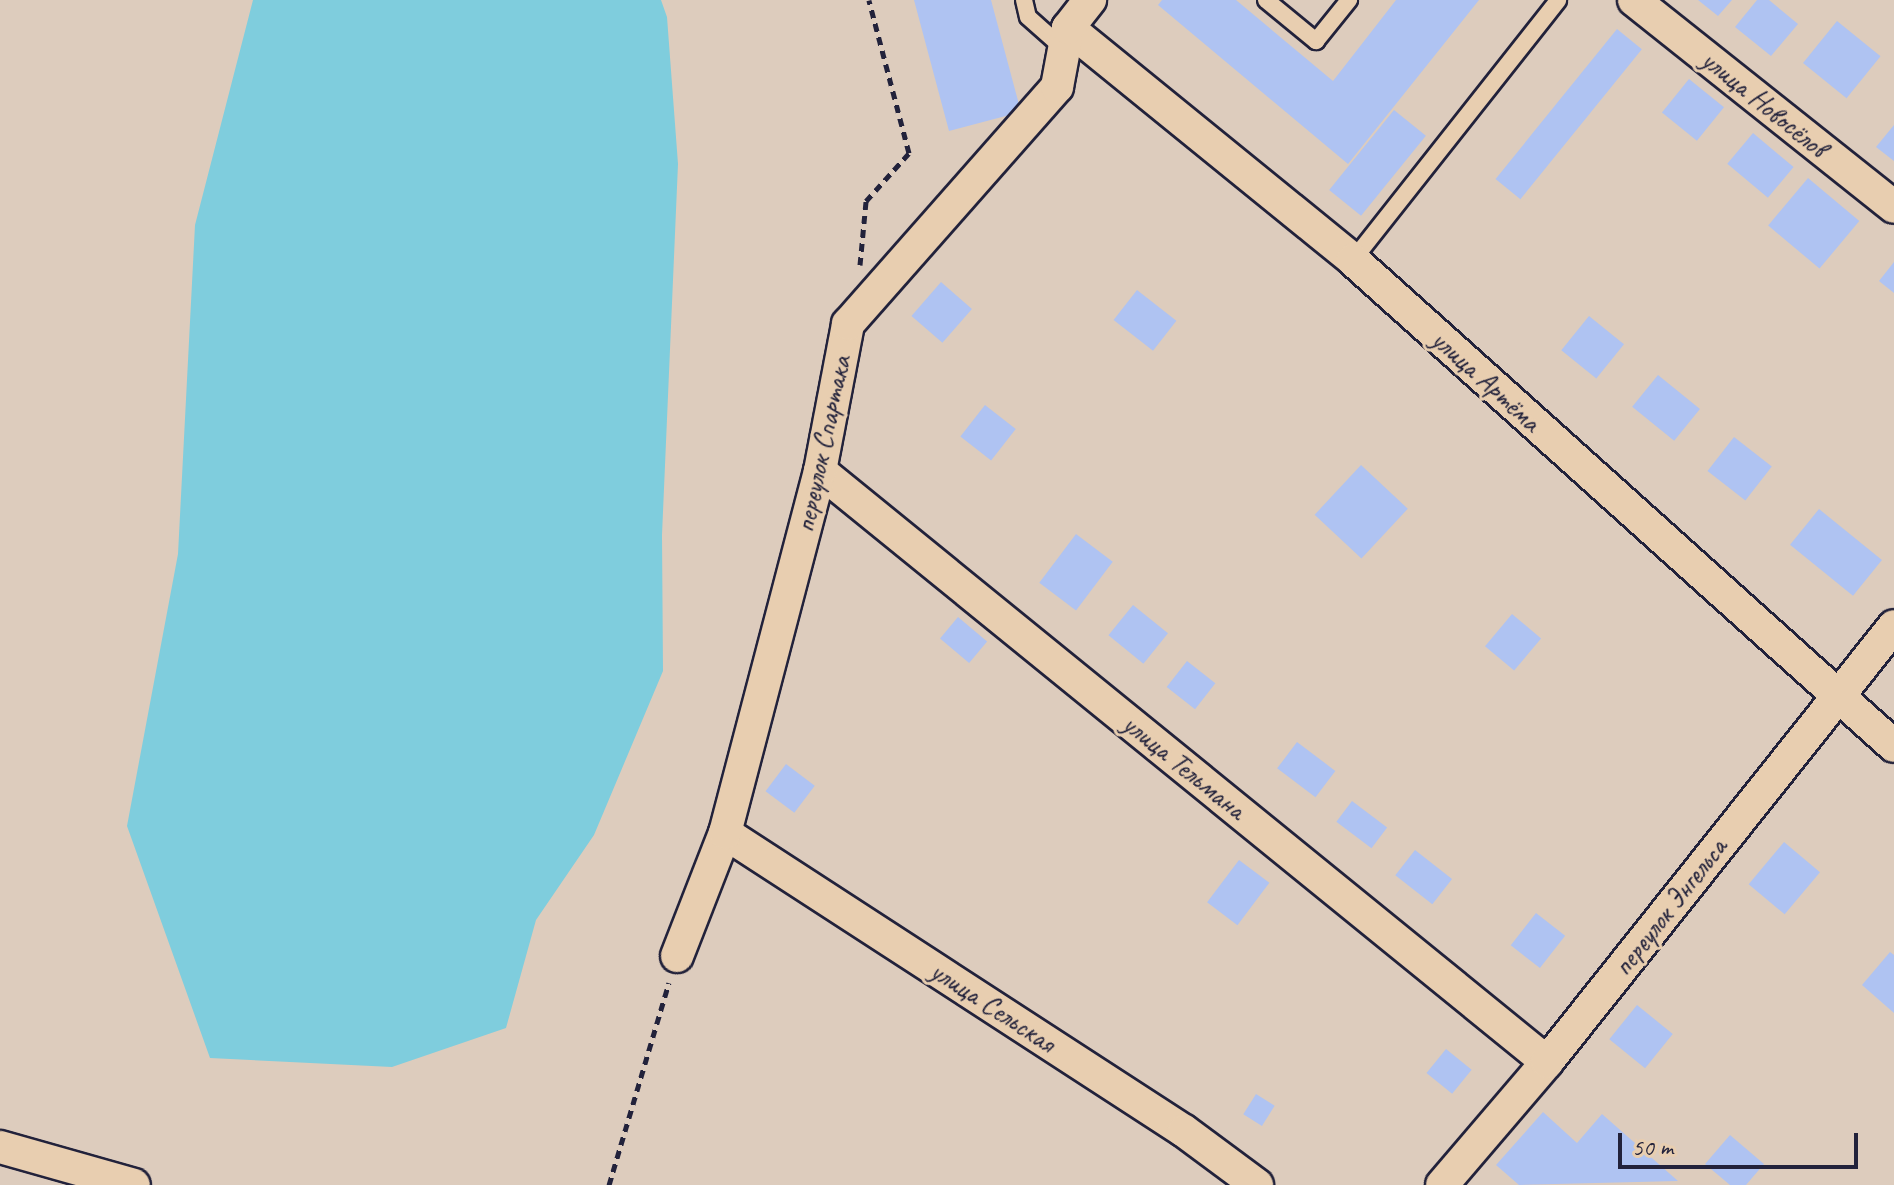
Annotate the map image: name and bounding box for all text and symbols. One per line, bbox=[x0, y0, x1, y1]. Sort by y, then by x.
street label: улица Новосёлов bbox=[1695, 43, 1833, 165]
street label: улица Артёма bbox=[1423, 322, 1549, 440]
street label: переулок Спартака bbox=[788, 352, 858, 536]
street label: улица Тельмана bbox=[1117, 708, 1251, 826]
street label: переулок Энгельса bbox=[1606, 831, 1734, 983]
street label: улица Сельская bbox=[924, 954, 1062, 1060]
scale bar bbox=[1622, 1117, 1862, 1167]
text: 50 m bbox=[1632, 1132, 1673, 1162]

